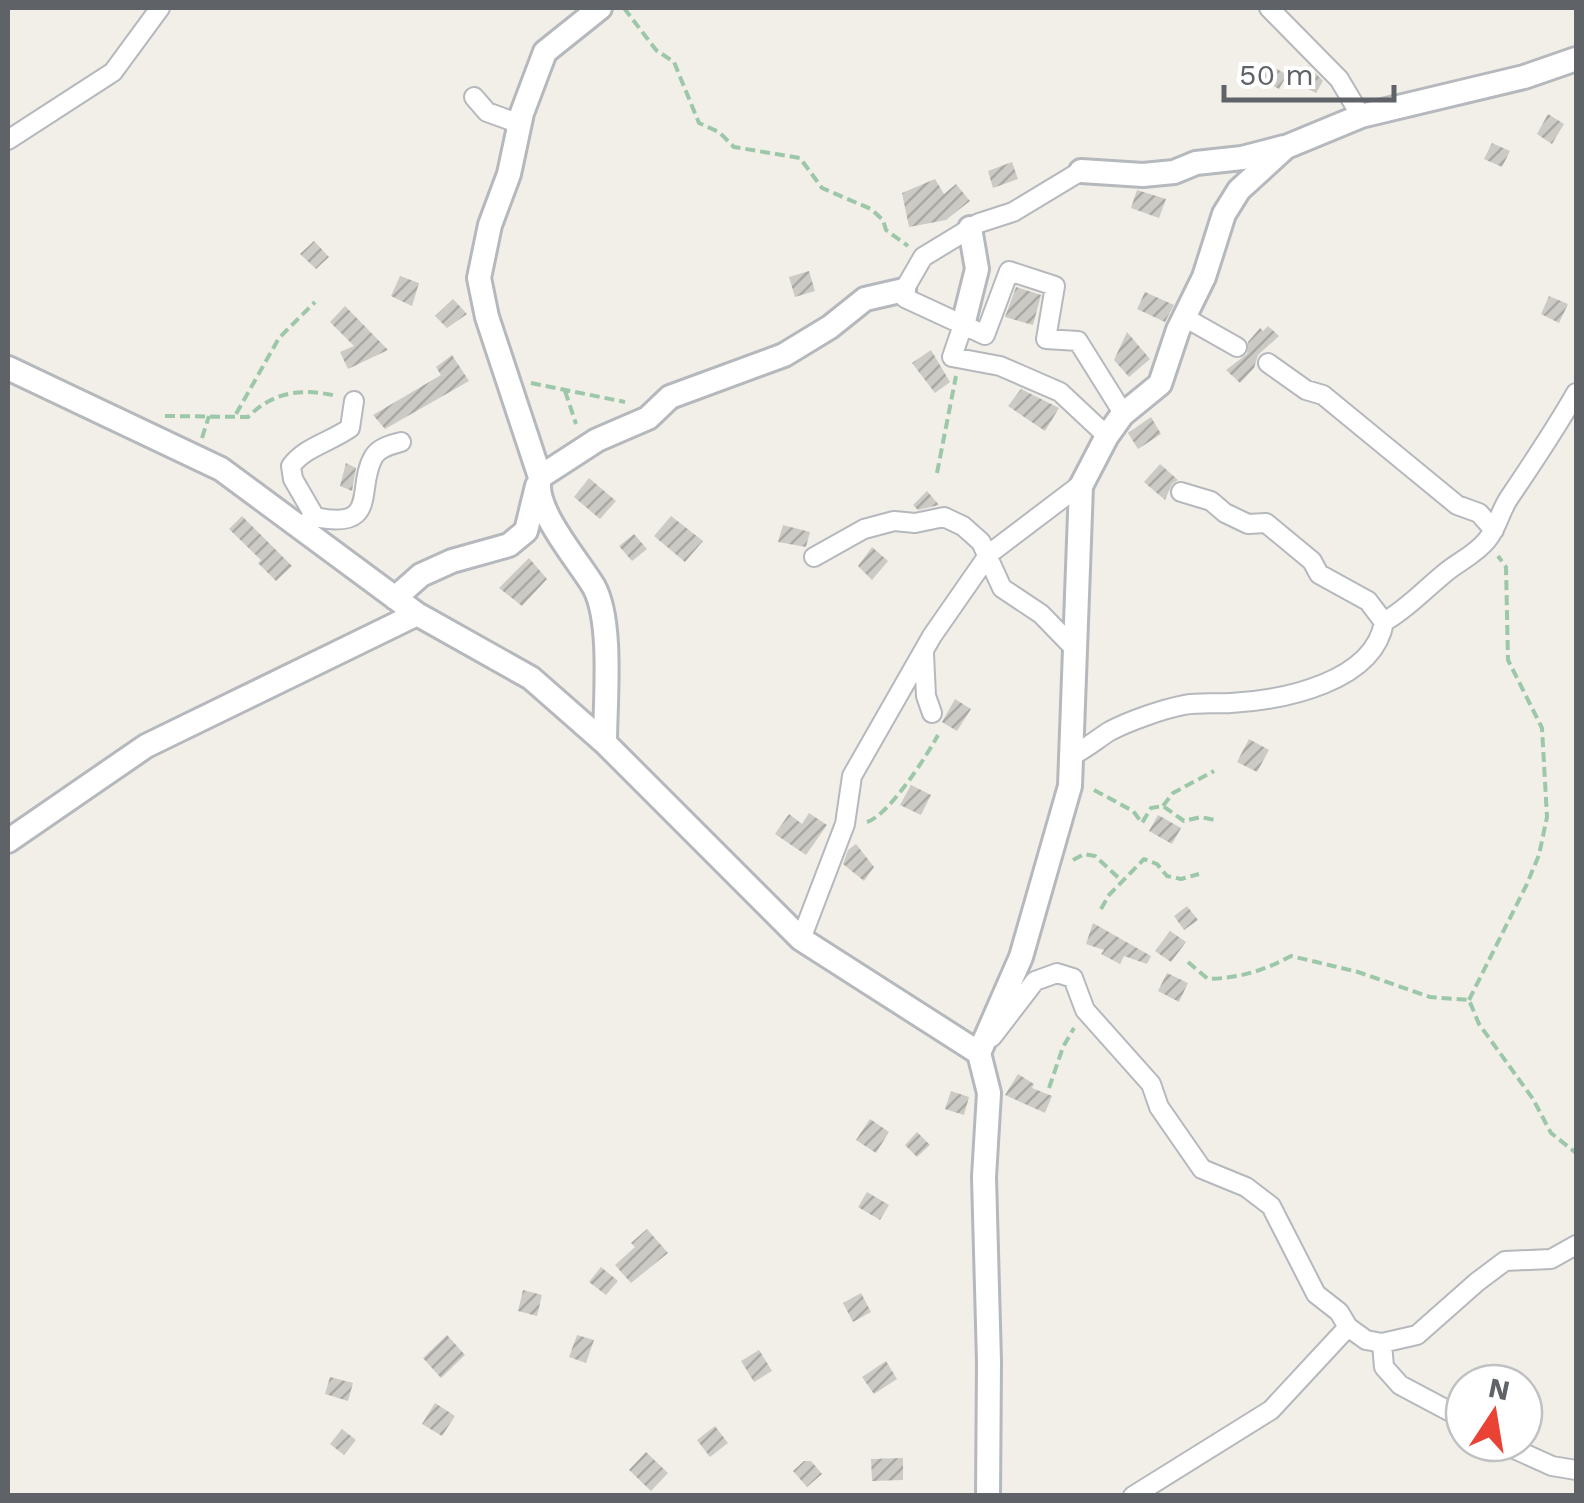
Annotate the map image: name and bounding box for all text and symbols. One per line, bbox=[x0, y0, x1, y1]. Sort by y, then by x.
scale bar bbox=[1224, 40, 1394, 102]
text: 50 m bbox=[1239, 57, 1314, 92]
north arrow bbox=[1444, 1363, 1544, 1463]
text: N bbox=[1486, 1371, 1513, 1407]

